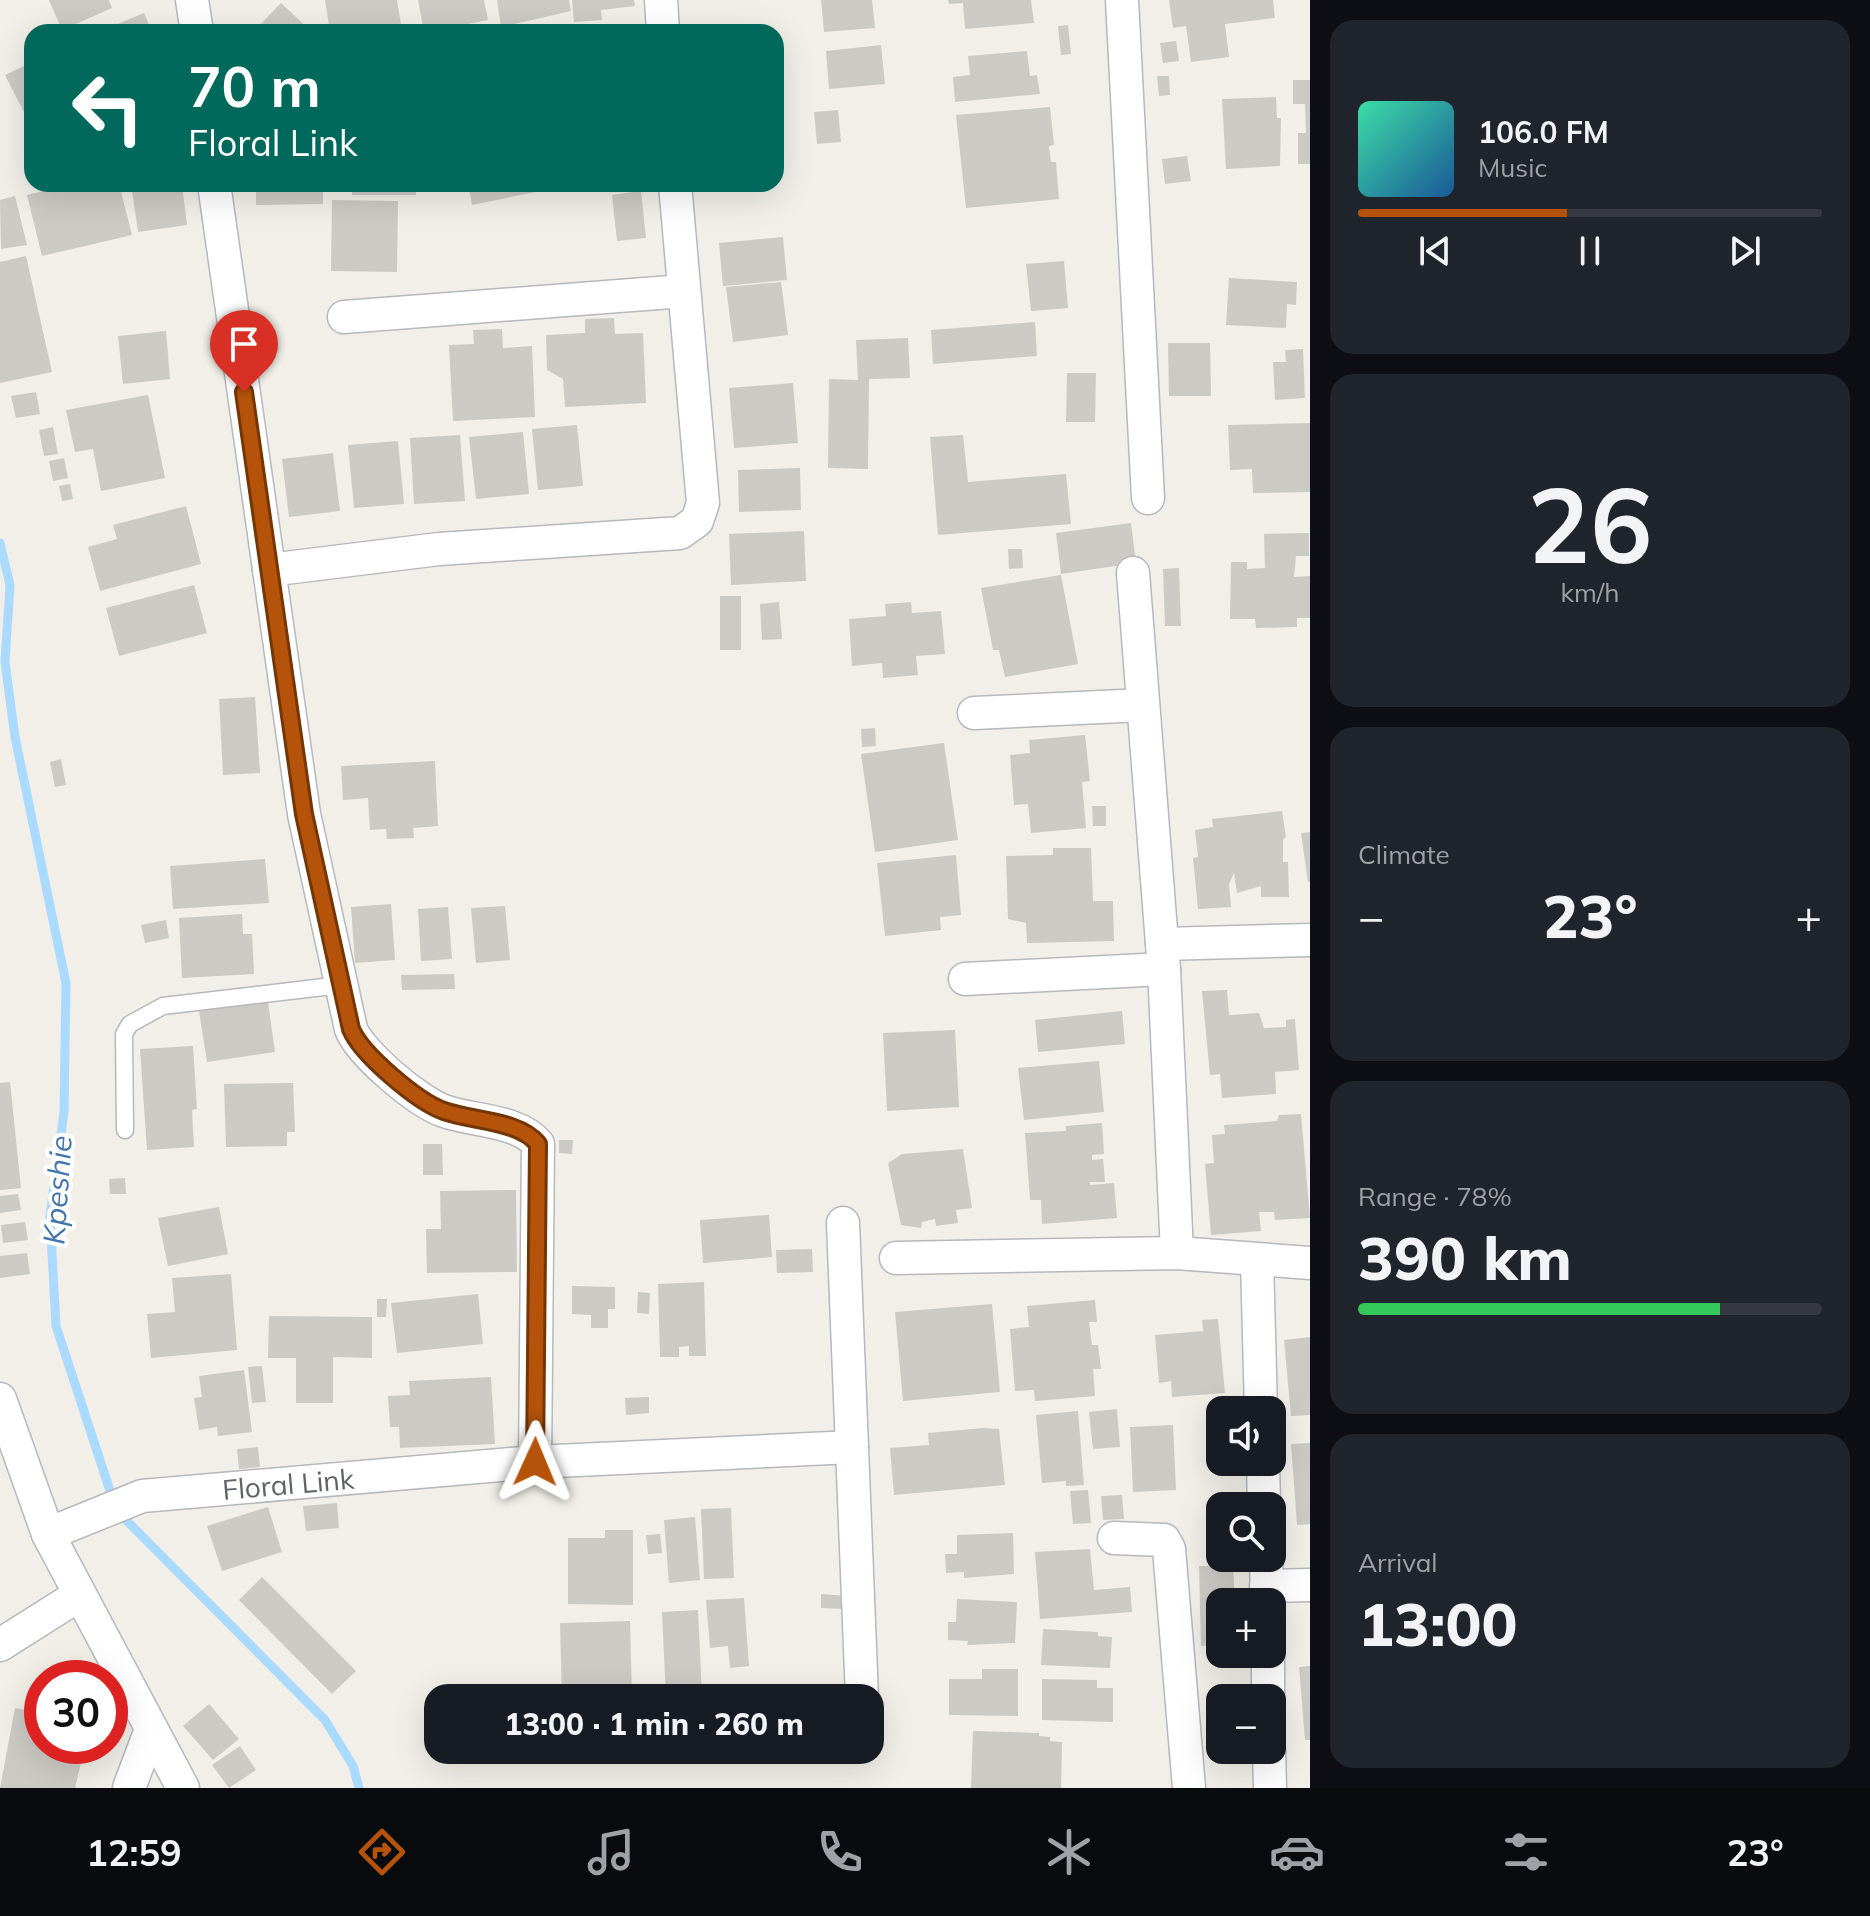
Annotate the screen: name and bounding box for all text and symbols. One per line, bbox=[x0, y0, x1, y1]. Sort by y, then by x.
text: 70 m bbox=[188, 51, 321, 121]
icon: left bbox=[56, 56, 160, 160]
text: 106.0 FM bbox=[1478, 113, 1609, 151]
text: Floral Link bbox=[188, 120, 358, 165]
text: Music bbox=[1478, 151, 1547, 184]
icon: previous bbox=[1413, 229, 1457, 273]
icon: pause bbox=[1568, 229, 1612, 273]
icon: next bbox=[1723, 229, 1767, 273]
pin bbox=[210, 310, 278, 392]
icon: arrive bbox=[222, 322, 266, 366]
text: 26 bbox=[1528, 458, 1652, 589]
text: km/h bbox=[1561, 576, 1619, 609]
text: Climate bbox=[1358, 838, 1450, 871]
text: 23° bbox=[1542, 878, 1638, 953]
text: − bbox=[1358, 889, 1384, 944]
text: + bbox=[1796, 889, 1822, 944]
water label: Kpeshie bbox=[34, 1134, 80, 1246]
text: Range · 78% bbox=[1358, 1180, 1512, 1213]
text: 390 km bbox=[1358, 1220, 1572, 1295]
map controls bbox=[1206, 1396, 1286, 1764]
button: sound bbox=[1206, 1396, 1286, 1476]
position arrow bbox=[493, 1420, 577, 1504]
street label: Floral Link bbox=[221, 1460, 356, 1506]
button: search bbox=[1206, 1492, 1286, 1572]
text: Arrival bbox=[1358, 1546, 1438, 1579]
text: 13:00 bbox=[1358, 1586, 1518, 1661]
button: + bbox=[1206, 1588, 1286, 1668]
speed limit sign: 30 bbox=[24, 1660, 128, 1764]
button: − bbox=[1206, 1684, 1286, 1764]
text: 13:00 · 1 min · 260 m bbox=[504, 1705, 804, 1743]
icon: directions bbox=[354, 1824, 410, 1880]
icon: music bbox=[583, 1824, 639, 1880]
icon: phone bbox=[812, 1824, 868, 1880]
icon: climate bbox=[1041, 1824, 1097, 1880]
icon: car bbox=[1269, 1824, 1325, 1880]
icon: filters bbox=[1498, 1824, 1554, 1880]
text: 12:59 bbox=[86, 1830, 182, 1875]
text: 23° bbox=[1727, 1830, 1784, 1875]

